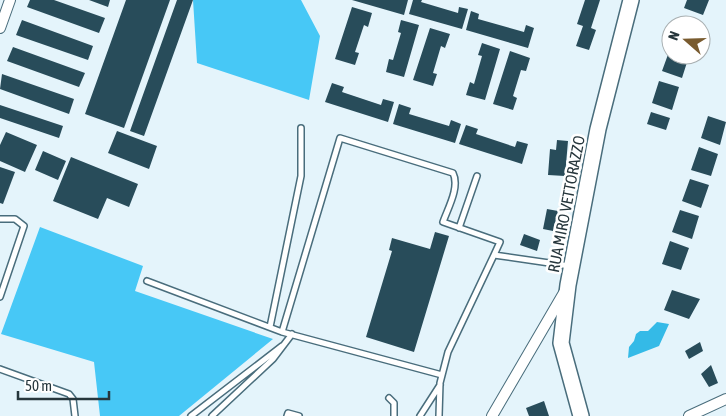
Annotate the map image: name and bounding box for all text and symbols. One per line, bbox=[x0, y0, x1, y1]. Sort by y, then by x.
north arrow bbox=[661, 15, 711, 65]
text: N bbox=[665, 29, 683, 42]
street label: RUA MIRO VETTORAZZO bbox=[544, 134, 588, 274]
scale bar bbox=[18, 368, 109, 400]
text: 50 m bbox=[25, 377, 52, 394]

